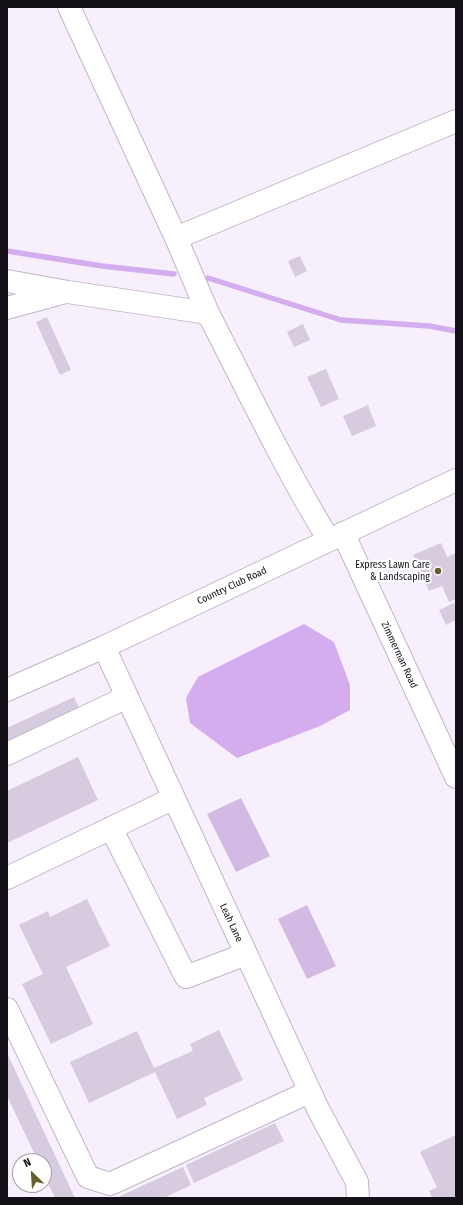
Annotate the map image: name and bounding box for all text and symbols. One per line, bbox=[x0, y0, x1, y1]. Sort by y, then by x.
place label: Express Lawn Care & Landscaping bbox=[355, 559, 430, 582]
street label: Country Club Road bbox=[195, 565, 269, 607]
marker: Express Lawn Care & Landscaping bbox=[433, 566, 443, 576]
street label: Zimmerman Road bbox=[378, 620, 420, 690]
street label: Leah Lane bbox=[217, 902, 245, 944]
north arrow bbox=[12, 1153, 52, 1193]
text: N bbox=[21, 1155, 33, 1170]

